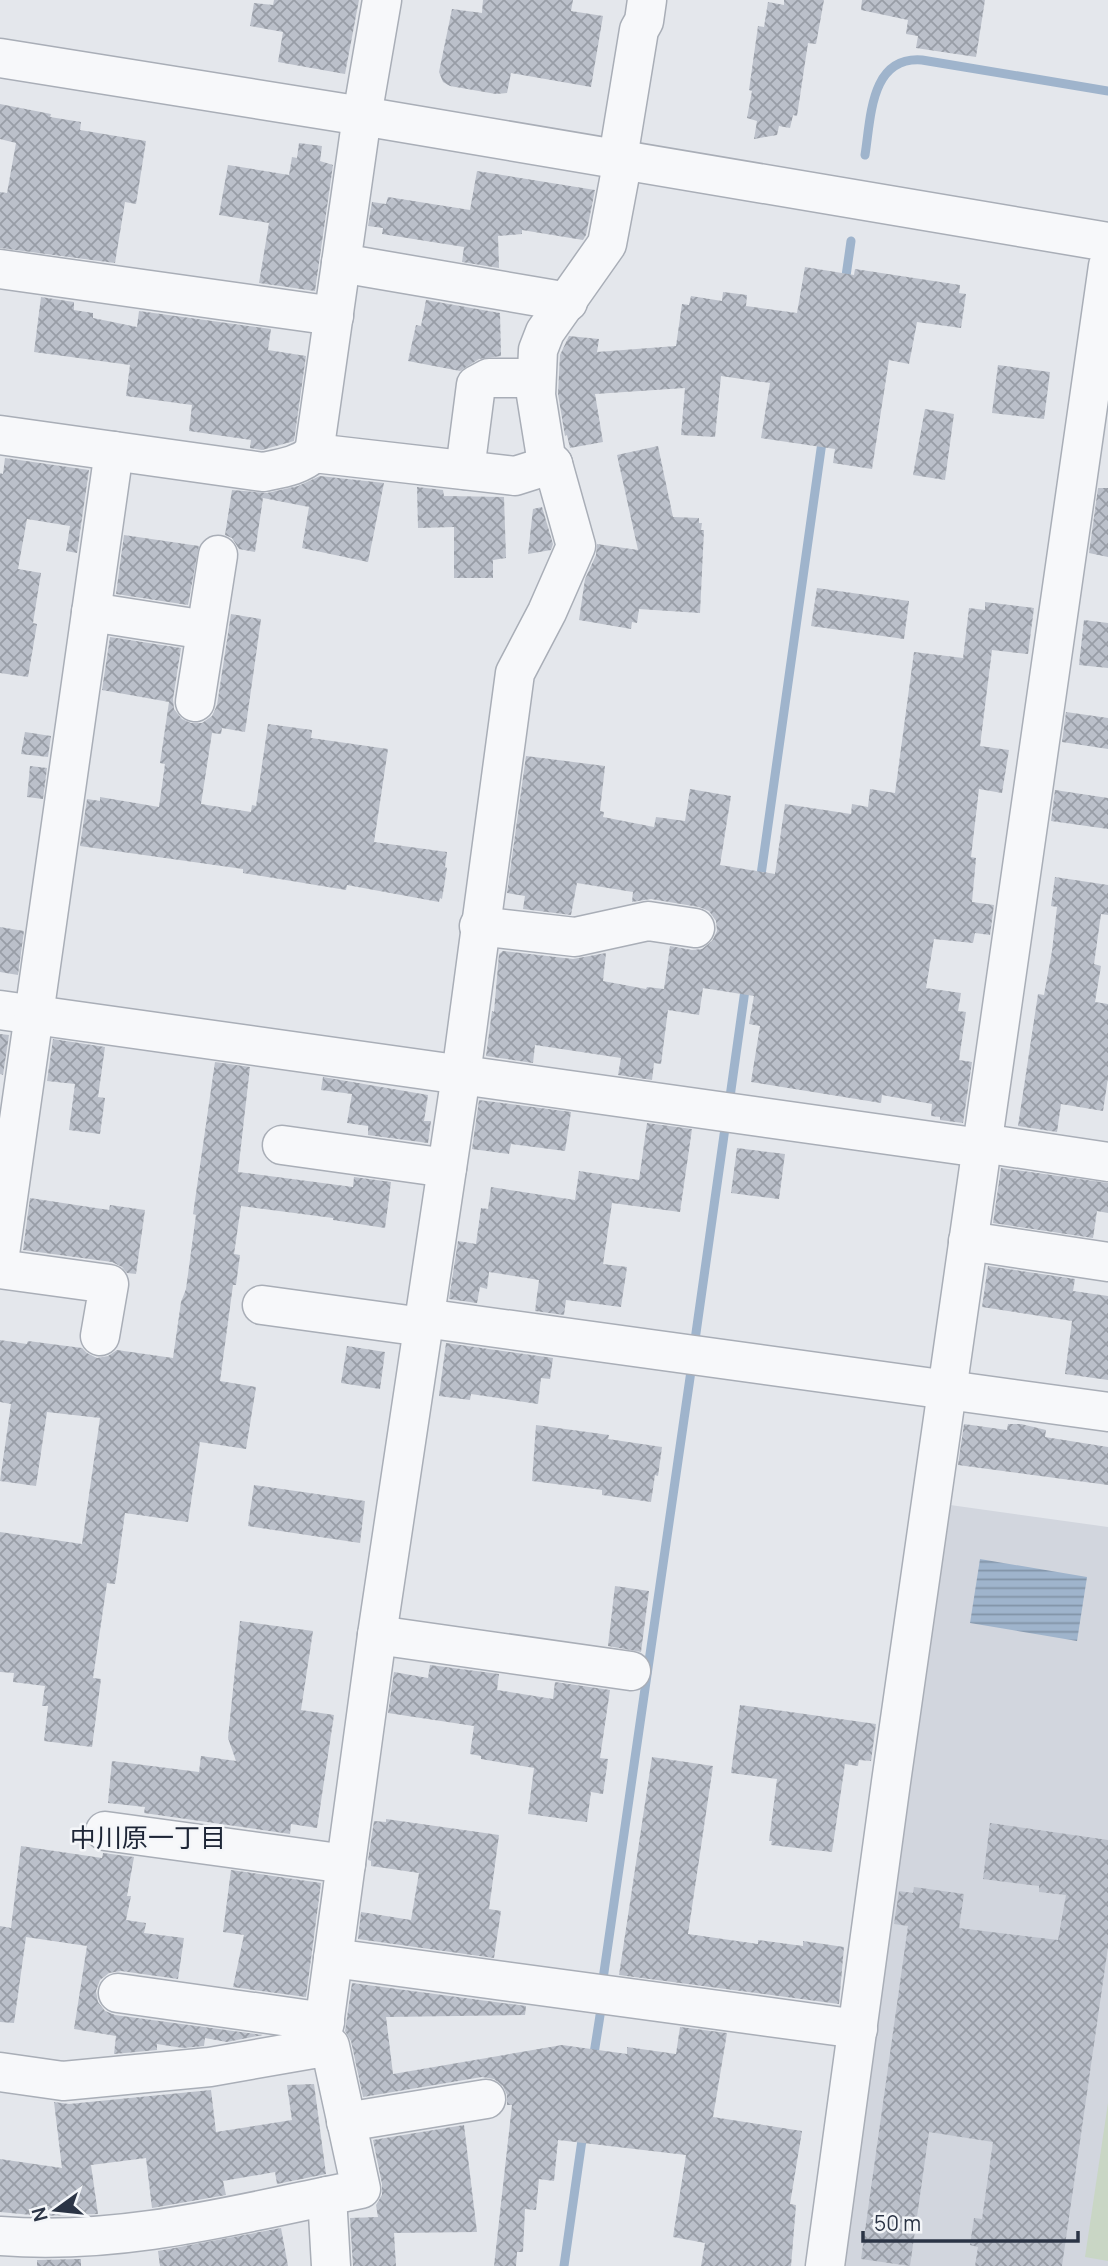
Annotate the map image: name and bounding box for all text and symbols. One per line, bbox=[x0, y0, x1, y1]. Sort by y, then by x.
district label: 中川原一丁目 bbox=[70, 1819, 226, 1855]
north arrow bbox=[21, 2175, 91, 2245]
scale bar bbox=[863, 2200, 1078, 2244]
text: N bbox=[25, 2204, 54, 2224]
text: 50 m bbox=[874, 2209, 921, 2237]

